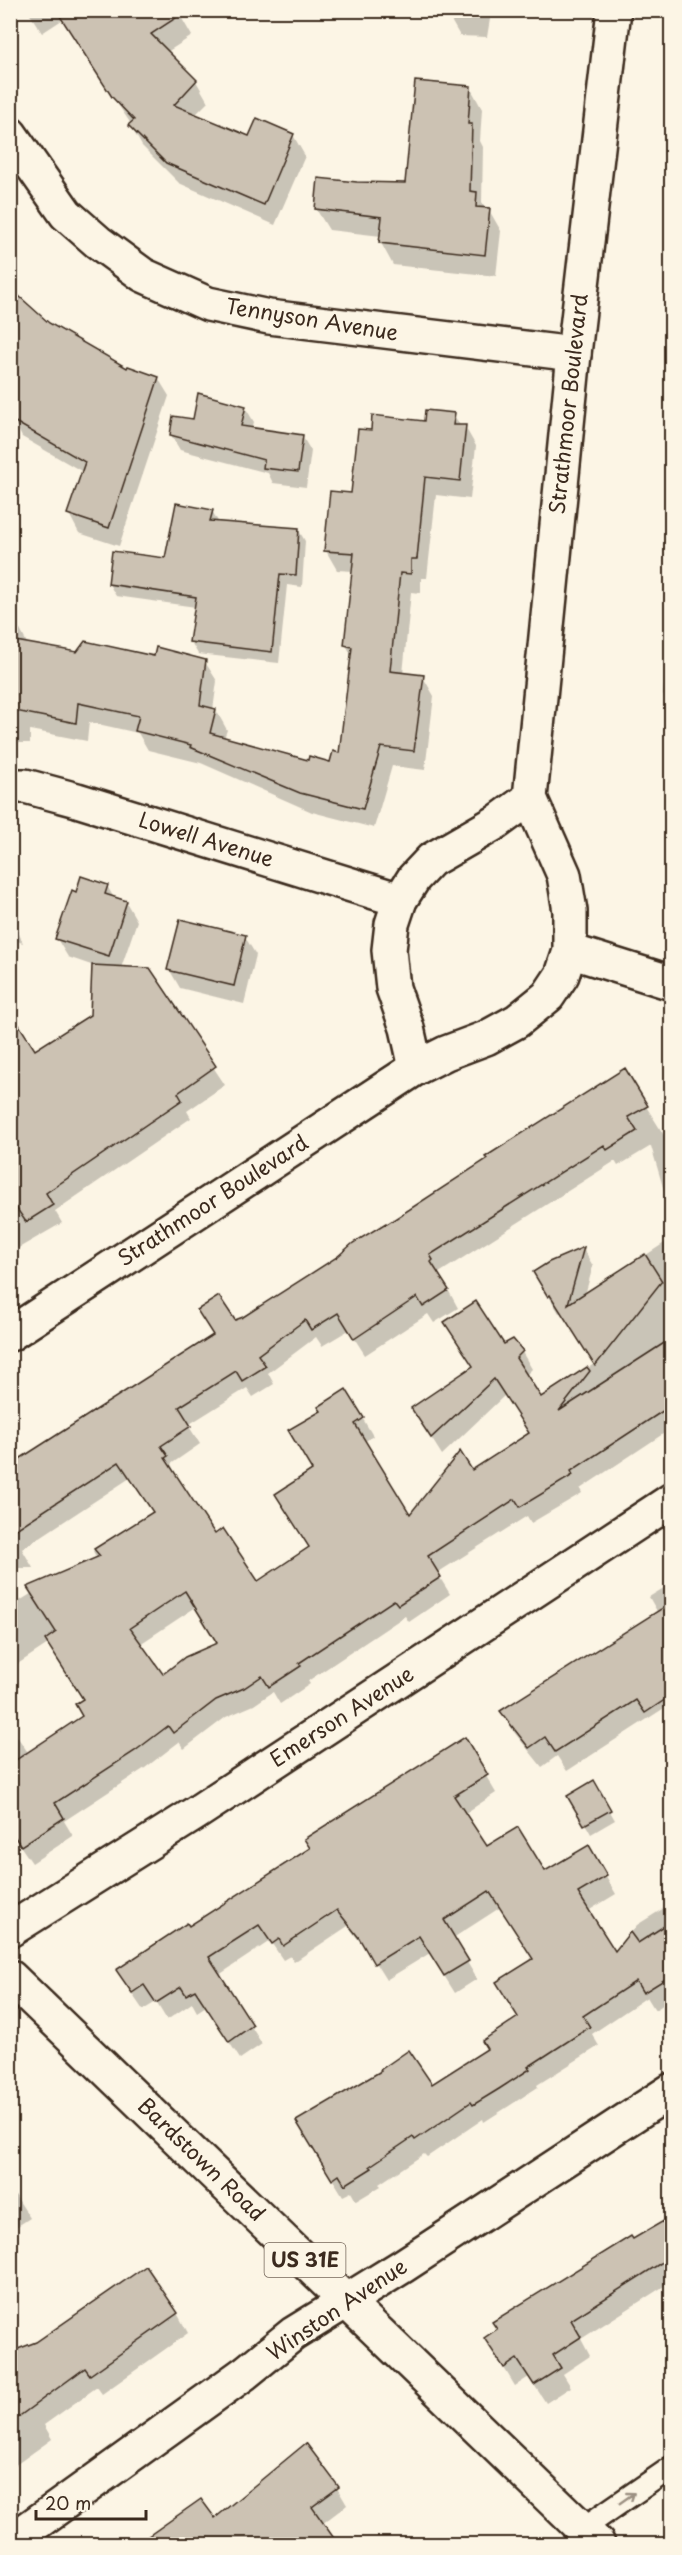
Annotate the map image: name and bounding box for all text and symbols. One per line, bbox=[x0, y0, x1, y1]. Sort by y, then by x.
street label: Tennyson Avenue bbox=[224, 289, 401, 347]
street label: Strathmoor Boulevard bbox=[540, 292, 595, 516]
street label: Lowell Avenue bbox=[135, 802, 278, 874]
street label: Strathmoor Boulevard bbox=[110, 1125, 314, 1273]
street label: Emerson Avenue bbox=[263, 1657, 419, 1774]
street label: Bardstown Road bbox=[131, 2089, 273, 2228]
road number: US 31E bbox=[264, 2243, 346, 2277]
street label: Winston Avenue bbox=[259, 2249, 413, 2367]
scale bar bbox=[36, 2483, 146, 2521]
text: 20 m bbox=[45, 2489, 91, 2516]
one-way arrow bbox=[618, 2492, 634, 2504]

